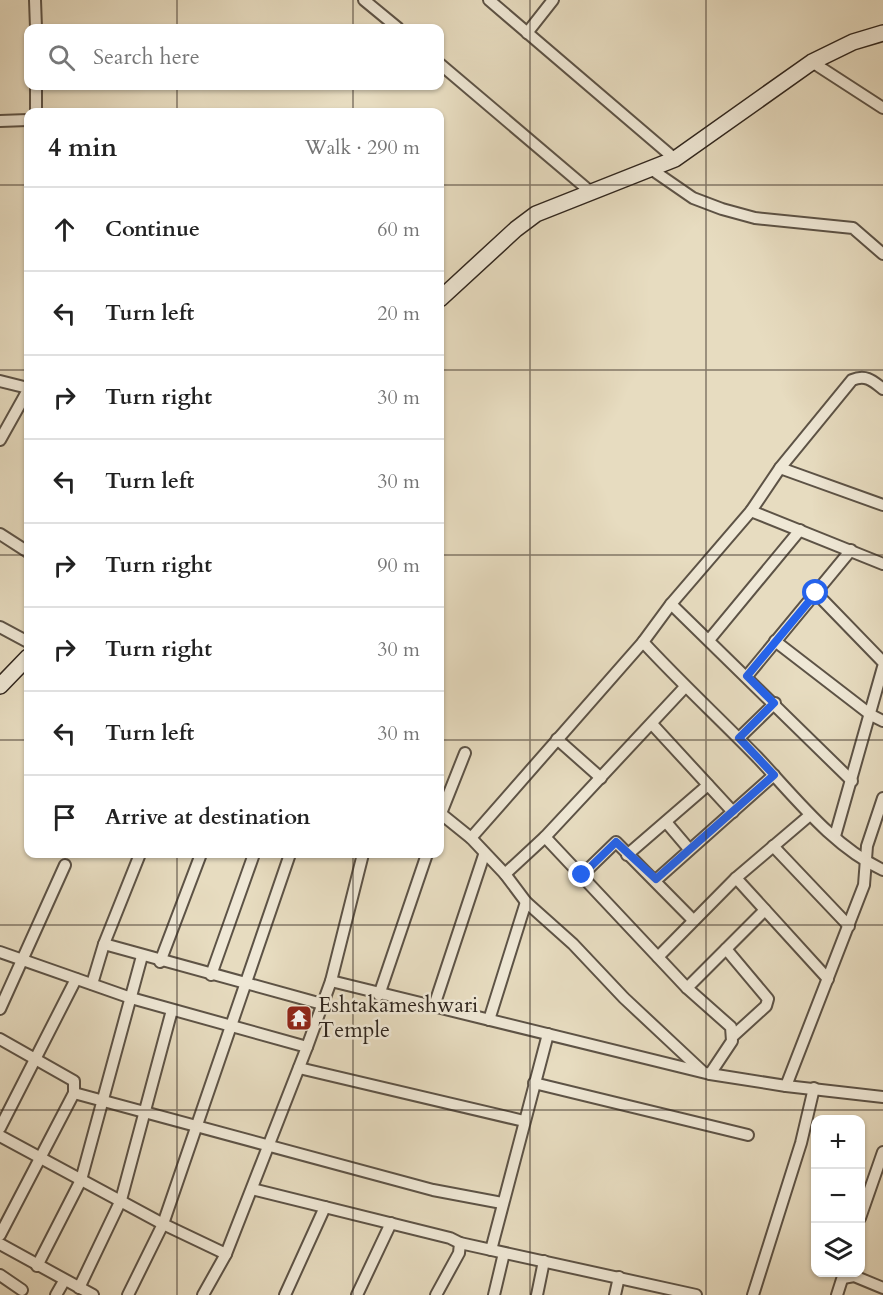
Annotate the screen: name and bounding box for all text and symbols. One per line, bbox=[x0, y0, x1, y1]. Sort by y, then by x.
search box bbox=[24, 24, 444, 90]
icon: search bbox=[45, 41, 78, 74]
text: Search here bbox=[93, 42, 200, 72]
text: 4 min bbox=[48, 130, 117, 165]
text: Walk · 290 m bbox=[305, 134, 420, 161]
icon: ahead bbox=[48, 213, 81, 246]
text: Continue bbox=[105, 214, 200, 244]
text: 60 m bbox=[377, 216, 420, 243]
icon: left bbox=[48, 297, 81, 330]
text: Turn left bbox=[105, 298, 194, 328]
text: 20 m bbox=[377, 300, 420, 327]
icon: right bbox=[48, 381, 81, 414]
text: Turn right bbox=[105, 382, 212, 412]
text: 30 m bbox=[377, 384, 420, 411]
icon: left bbox=[48, 465, 81, 498]
text: Turn left bbox=[105, 466, 194, 496]
text: 30 m bbox=[377, 468, 420, 495]
icon: right bbox=[48, 549, 81, 582]
text: Turn right bbox=[105, 550, 212, 580]
text: 90 m bbox=[377, 552, 420, 579]
route start bbox=[802, 579, 828, 605]
icon: right bbox=[48, 633, 81, 666]
text: Turn right bbox=[105, 634, 212, 664]
text: 30 m bbox=[377, 636, 420, 663]
icon: left bbox=[48, 717, 81, 750]
text: Turn left bbox=[105, 718, 194, 748]
text: 30 m bbox=[377, 720, 420, 747]
icon: arrive bbox=[48, 801, 81, 834]
text: Arrive at destination bbox=[105, 802, 310, 832]
route end bbox=[568, 861, 594, 887]
place label: Eshtakameshwari Temple bbox=[318, 990, 478, 1045]
temple icon: Eshtakameshwari Temple bbox=[284, 1003, 314, 1033]
map controls bbox=[811, 1115, 865, 1277]
button: + bbox=[811, 1115, 865, 1169]
button: − bbox=[811, 1169, 865, 1223]
button: layers bbox=[811, 1223, 865, 1277]

